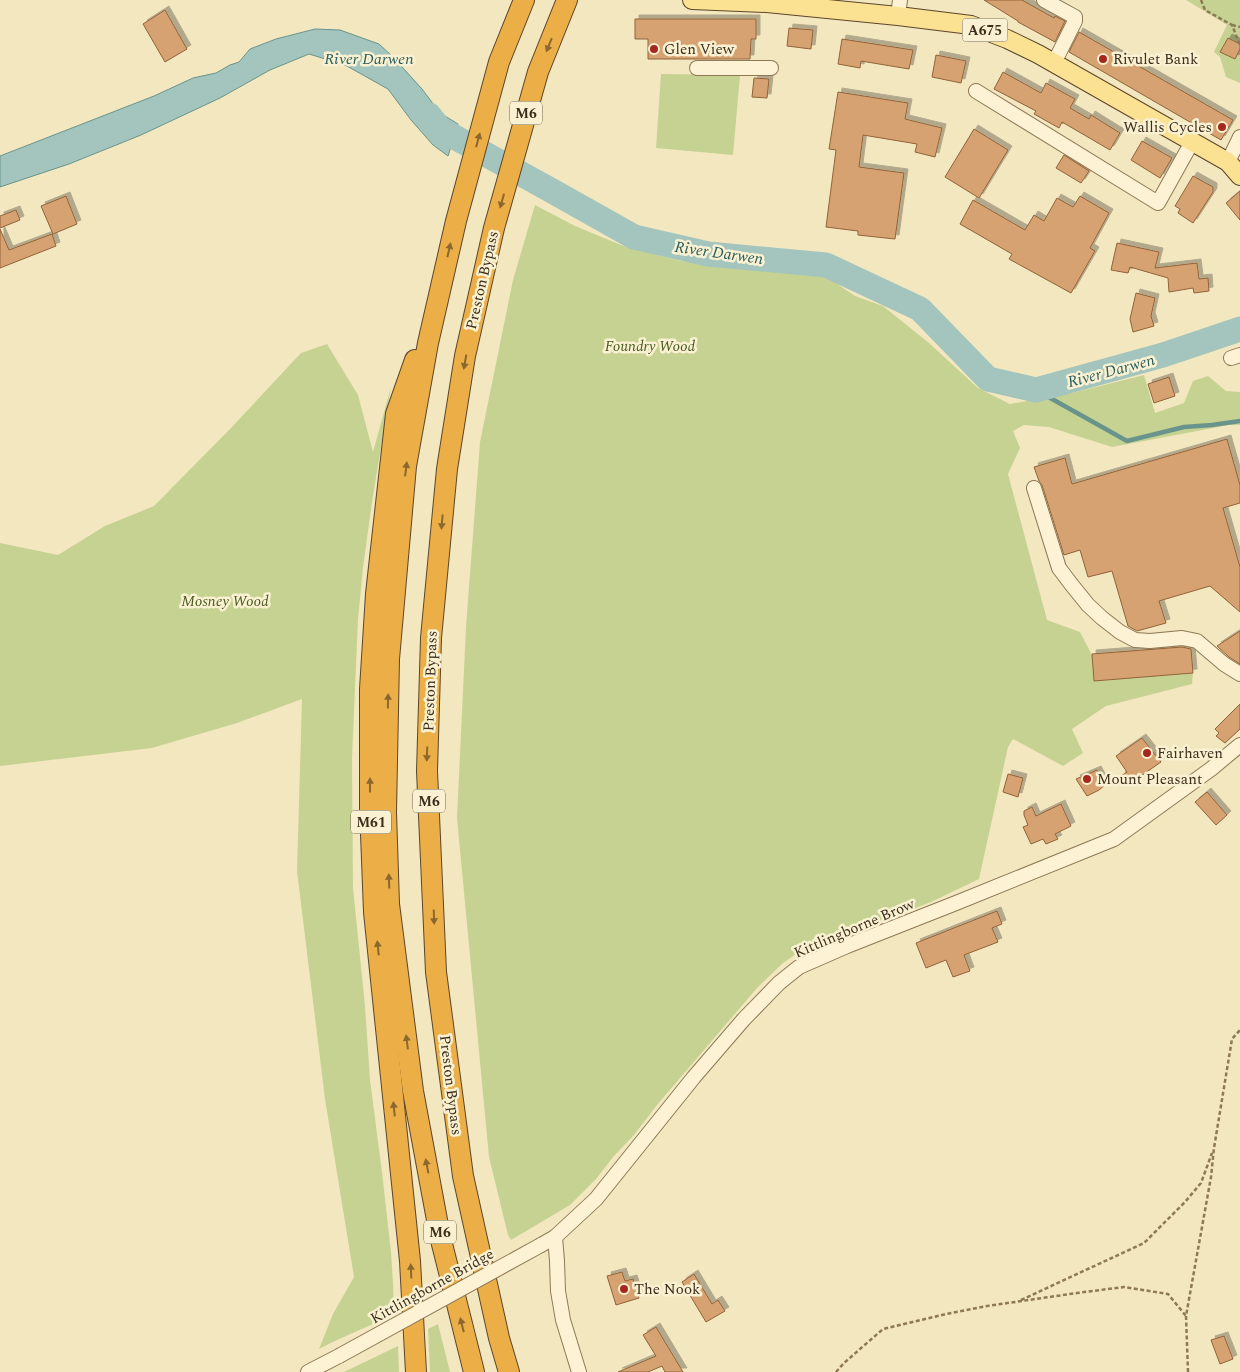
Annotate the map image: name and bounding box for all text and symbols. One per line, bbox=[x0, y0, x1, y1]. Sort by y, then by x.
road number: A675 bbox=[962, 18, 1008, 42]
one-way arrow bbox=[544, 38, 552, 52]
place label: Glen View bbox=[664, 38, 735, 61]
marker: Glen View bbox=[648, 43, 660, 55]
water label: River Darwen bbox=[324, 47, 414, 71]
place label: Rivulet Bank bbox=[1113, 48, 1198, 71]
marker: Rivulet Bank bbox=[1097, 53, 1109, 65]
road number: M6 bbox=[510, 102, 542, 125]
place label: Wallis Cycles bbox=[1123, 116, 1212, 139]
marker: Wallis Cycles bbox=[1216, 121, 1228, 133]
one-way arrow bbox=[474, 132, 482, 147]
one-way arrow bbox=[497, 193, 505, 208]
street label: Preston Bypass bbox=[460, 228, 505, 332]
water label: River Darwen bbox=[673, 235, 765, 271]
one-way arrow bbox=[445, 243, 453, 258]
park label: Foundry Wood bbox=[605, 335, 695, 358]
water label: River Darwen bbox=[1065, 348, 1158, 394]
one-way arrow bbox=[460, 354, 468, 370]
one-way arrow bbox=[402, 461, 410, 477]
one-way arrow bbox=[438, 515, 446, 531]
park label: Mosney Wood bbox=[181, 590, 269, 613]
street label: Preston Bypass bbox=[417, 630, 444, 732]
one-way arrow bbox=[385, 693, 393, 709]
place label: Fairhaven bbox=[1157, 742, 1223, 765]
one-way arrow bbox=[423, 747, 431, 763]
marker: Fairhaven bbox=[1141, 747, 1153, 759]
place label: Mount Pleasant bbox=[1097, 768, 1202, 791]
marker: Mount Pleasant bbox=[1081, 773, 1093, 785]
one-way arrow bbox=[366, 777, 374, 793]
road number: M6 bbox=[413, 789, 445, 812]
road number: M61 bbox=[351, 810, 391, 834]
one-way arrow bbox=[384, 873, 392, 889]
street label: Kittlingborne Brow bbox=[790, 892, 919, 964]
one-way arrow bbox=[430, 909, 438, 925]
one-way arrow bbox=[373, 939, 381, 955]
one-way arrow bbox=[403, 1034, 411, 1050]
street label: Preston Bypass bbox=[433, 1034, 468, 1136]
one-way arrow bbox=[390, 1101, 398, 1117]
one-way arrow bbox=[423, 1158, 431, 1174]
road number: M6 bbox=[424, 1220, 456, 1244]
street label: Kittlingborne Bridge bbox=[366, 1243, 498, 1330]
one-way arrow bbox=[406, 1263, 414, 1279]
place label: The Nook bbox=[634, 1278, 700, 1301]
marker: The Nook bbox=[618, 1283, 630, 1295]
one-way arrow bbox=[458, 1317, 466, 1332]

